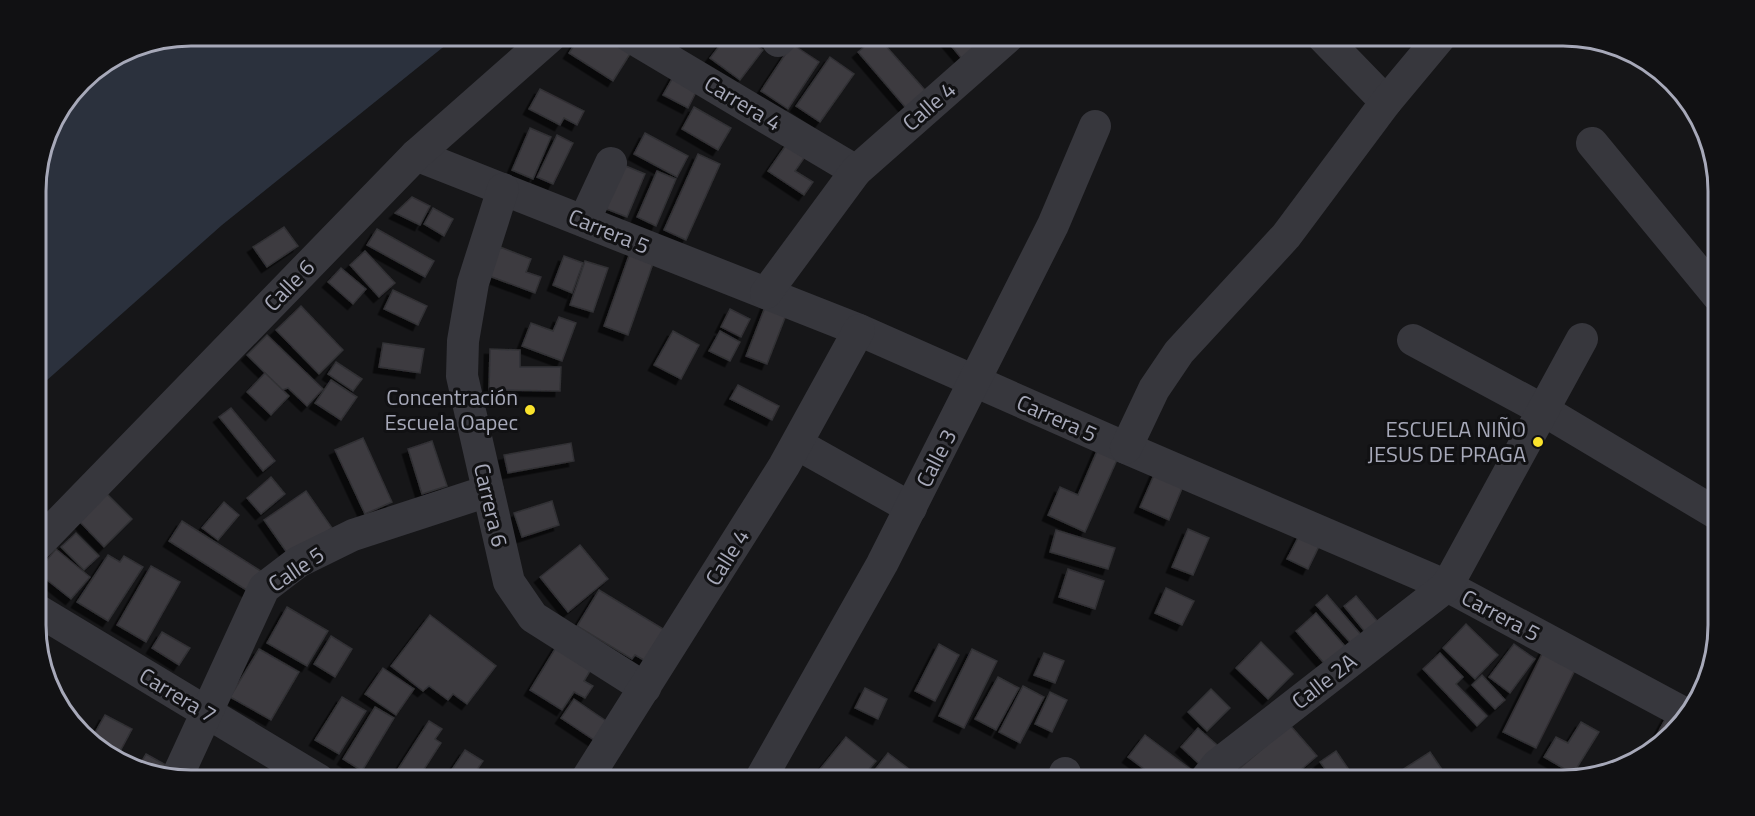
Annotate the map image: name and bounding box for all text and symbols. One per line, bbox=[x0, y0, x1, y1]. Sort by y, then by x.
street label: Carrera 4 bbox=[698, 67, 788, 139]
street label: Calle 4 bbox=[895, 73, 963, 139]
street label: Carrera 5 bbox=[563, 199, 655, 263]
street label: Calle 6 bbox=[255, 251, 323, 319]
place label: Concentración Escuela Oapec bbox=[384, 380, 518, 439]
street label: Carrera 5 bbox=[1011, 385, 1103, 451]
marker: Concentración Escuela Oapec bbox=[523, 403, 537, 417]
place label: ESCUELA NIÑO JESUS DE PRAGA bbox=[1368, 412, 1526, 471]
street label: Calle 3 bbox=[907, 423, 965, 493]
marker: ESCUELA NIÑO JESUS DE PRAGA bbox=[1531, 435, 1545, 449]
street label: Carrera 6 bbox=[465, 460, 517, 550]
street label: Calle 4 bbox=[696, 522, 758, 592]
street label: Calle 5 bbox=[261, 538, 331, 600]
street label: Carrera 5 bbox=[1456, 580, 1546, 650]
street label: Calle 2A bbox=[1284, 645, 1364, 717]
street label: Carrera 7 bbox=[133, 659, 223, 731]

